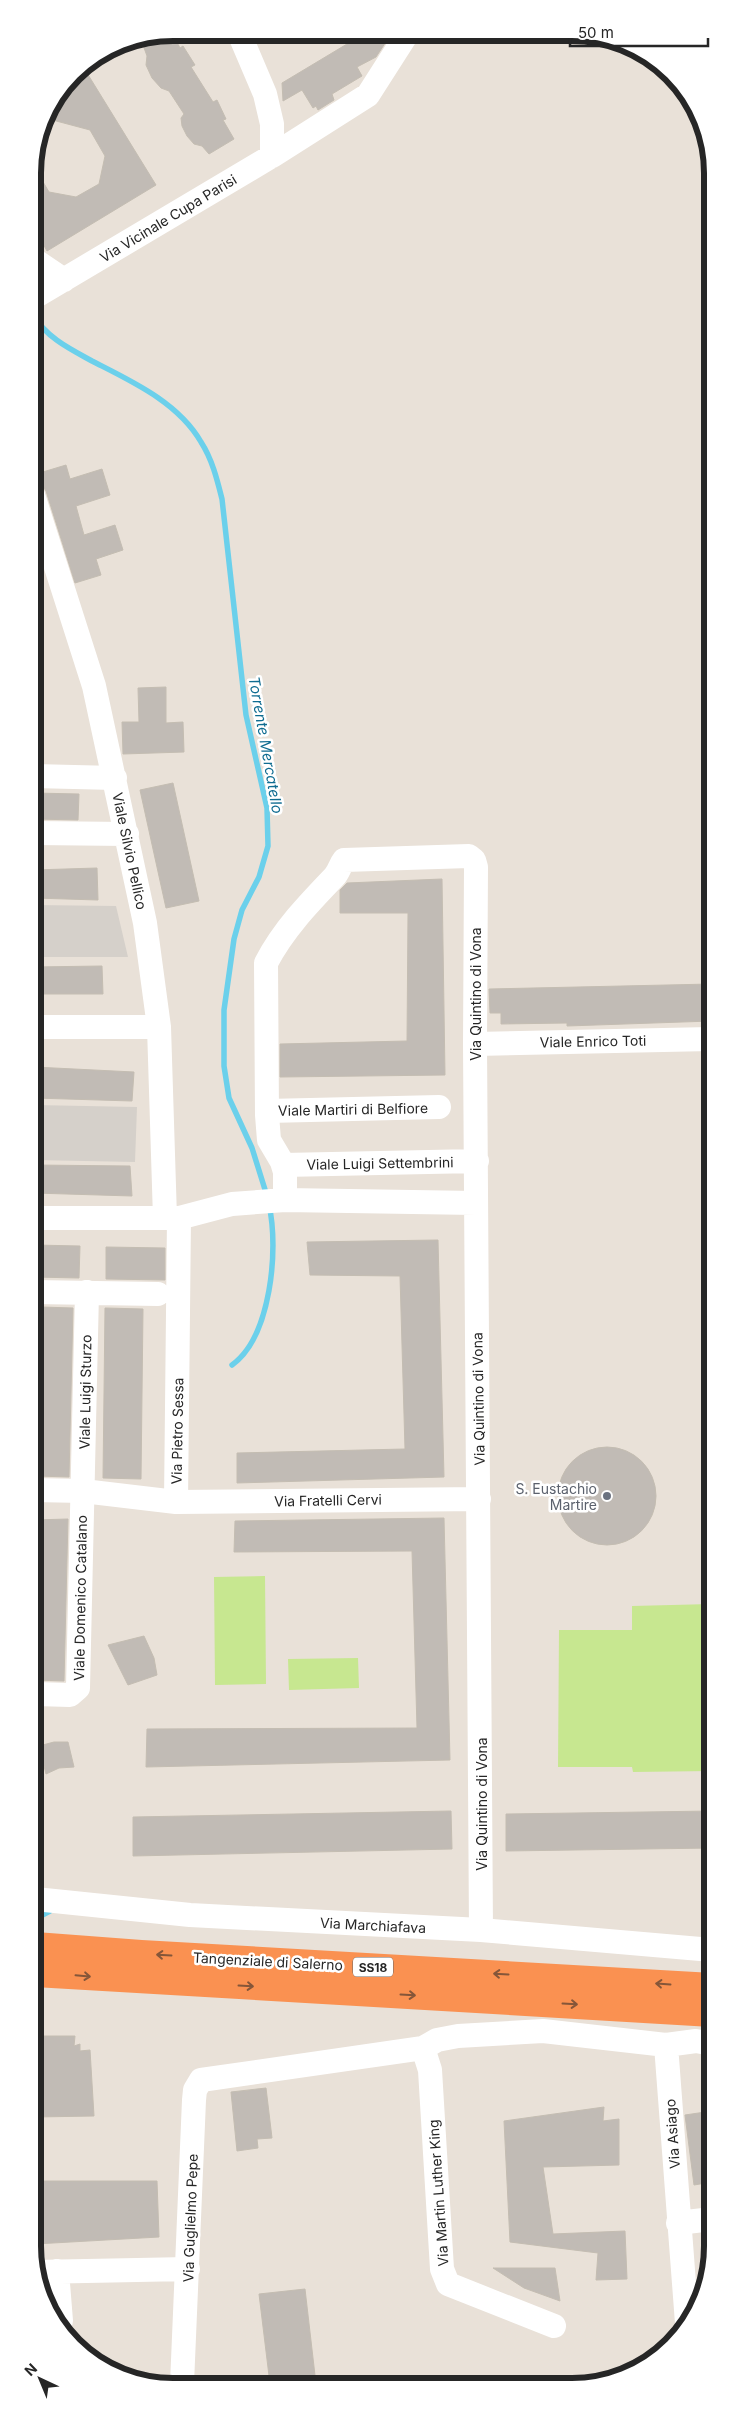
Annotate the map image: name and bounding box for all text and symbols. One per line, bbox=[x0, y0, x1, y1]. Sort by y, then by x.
scale bar bbox=[570, 15, 708, 47]
text: 50 m bbox=[578, 23, 614, 42]
street label: Via Vicinale Cupa Parisi bbox=[97, 170, 239, 266]
water label: Torrente Mercatello bbox=[245, 675, 287, 815]
street label: Viale Silvio Pellico bbox=[109, 791, 151, 911]
street label: Via Quintino di Vona bbox=[467, 927, 484, 1061]
street label: Viale Enrico Toti bbox=[540, 1032, 646, 1050]
street label: Viale Martiri di Belfiore bbox=[278, 1099, 428, 1119]
street label: Viale Luigi Settembrini bbox=[306, 1153, 454, 1173]
street label: Via Quintino di Vona bbox=[468, 1332, 488, 1466]
street label: Viale Luigi Sturzo bbox=[75, 1334, 95, 1450]
street label: Via Pietro Sessa bbox=[168, 1377, 186, 1485]
place label: S. Eustachio Martire bbox=[515, 1480, 597, 1513]
marker: S. Eustachio Martire bbox=[601, 1490, 613, 1502]
street label: Via Fratelli Cervi bbox=[274, 1491, 382, 1509]
street label: Viale Domenico Catalano bbox=[70, 1515, 90, 1681]
street label: Via Quintino di Vona bbox=[473, 1737, 490, 1871]
street label: Via Marchiafava bbox=[320, 1914, 426, 1936]
street label: Tangenziale di Salerno bbox=[193, 1949, 343, 1973]
one-way arrow bbox=[156, 1951, 172, 1960]
road number: SS18 bbox=[353, 1958, 393, 1976]
one-way arrow bbox=[493, 1970, 509, 1979]
one-way arrow bbox=[75, 1971, 91, 1981]
one-way arrow bbox=[656, 1979, 672, 1988]
one-way arrow bbox=[237, 1981, 253, 1990]
one-way arrow bbox=[400, 1990, 416, 1999]
one-way arrow bbox=[562, 2000, 578, 2009]
street label: Via Asiago bbox=[661, 2098, 683, 2170]
street label: Via Martin Luther King bbox=[424, 2119, 452, 2267]
street label: Via Guglielmo Pepe bbox=[179, 2153, 201, 2283]
north arrow bbox=[15, 2354, 65, 2404]
text: N bbox=[21, 2359, 40, 2379]

